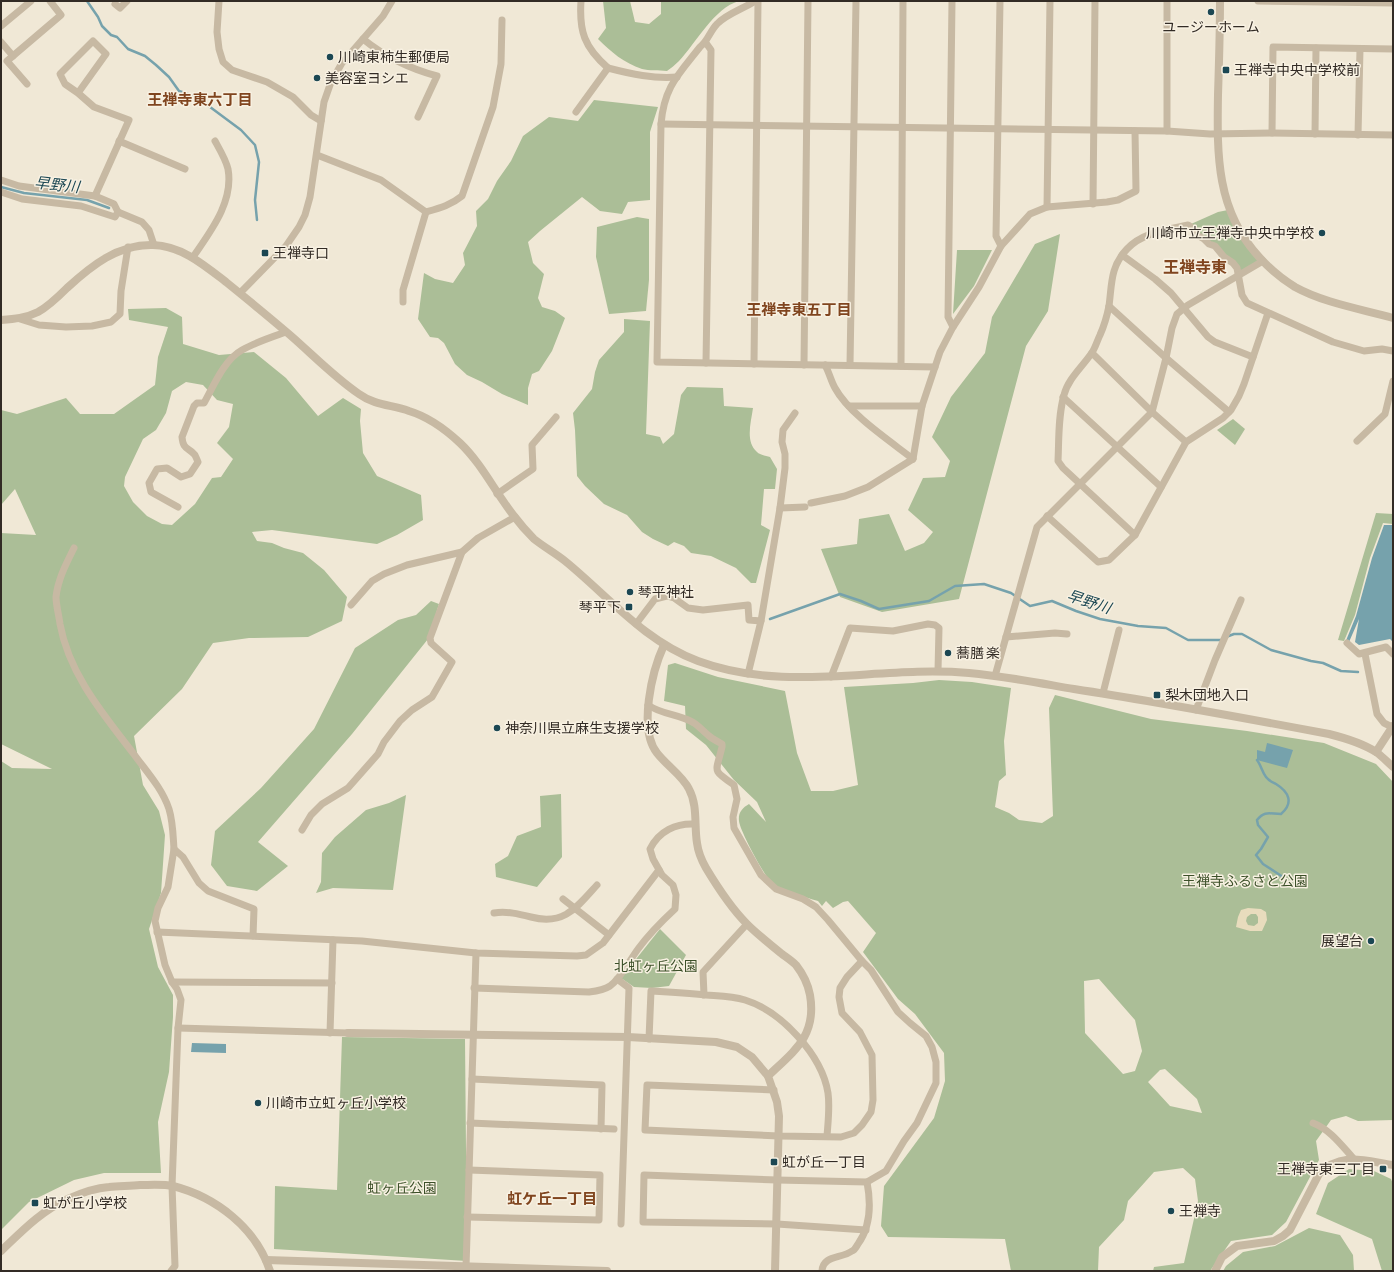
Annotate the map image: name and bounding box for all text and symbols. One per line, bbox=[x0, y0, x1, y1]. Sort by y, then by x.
marker: ユージーホーム bbox=[1206, 7, 1216, 17]
place label: ユージーホーム bbox=[1162, 19, 1260, 36]
place label: 川崎東柿生郵便局 bbox=[338, 49, 450, 66]
marker: 川崎東柿生郵便局 bbox=[325, 52, 335, 62]
place label: 王禅寺中央中学校前 bbox=[1234, 62, 1360, 79]
marker: 王禅寺中央中学校前 bbox=[1221, 65, 1231, 75]
place label: 美容室ヨシエ bbox=[325, 70, 409, 87]
marker: 美容室ヨシエ bbox=[312, 73, 322, 83]
district label: 王禅寺東六丁目 bbox=[147, 91, 253, 110]
water label: 早野川 bbox=[34, 174, 82, 198]
place label: 川崎市立王禅寺中央中学校 bbox=[1146, 225, 1314, 242]
marker: 川崎市立王禅寺中央中学校 bbox=[1317, 228, 1327, 238]
place label: 王禅寺口 bbox=[273, 245, 329, 262]
marker: 王禅寺口 bbox=[260, 248, 270, 258]
district label: 王禅寺東 bbox=[1163, 259, 1227, 278]
district label: 王禅寺東五丁目 bbox=[746, 301, 852, 320]
place label: 琴平神社 bbox=[638, 584, 694, 601]
water label: 早野川 bbox=[1065, 586, 1115, 619]
marker: 琴平神社 bbox=[625, 587, 635, 597]
place label: 琴平下 bbox=[579, 599, 621, 616]
marker: 琴平下 bbox=[624, 602, 634, 612]
place label: 蕎膳 楽 bbox=[956, 645, 1000, 662]
marker: 蕎膳 楽 bbox=[943, 648, 953, 658]
place label: 梨木団地入口 bbox=[1165, 687, 1249, 704]
marker: 梨木団地入口 bbox=[1152, 690, 1162, 700]
place label: 神奈川県立麻生支援学校 bbox=[505, 720, 659, 737]
marker: 神奈川県立麻生支援学校 bbox=[492, 723, 502, 733]
park label: 王禅寺ふるさと公園 bbox=[1182, 873, 1308, 890]
place label: 展望台 bbox=[1321, 933, 1363, 950]
marker: 展望台 bbox=[1366, 936, 1376, 946]
park label: 北虹ヶ丘公園 bbox=[614, 958, 698, 975]
place label: 川崎市立虹ヶ丘小学校 bbox=[266, 1095, 406, 1112]
marker: 川崎市立虹ヶ丘小学校 bbox=[253, 1098, 263, 1108]
place label: 虹が丘一丁目 bbox=[782, 1154, 866, 1171]
marker: 虹が丘一丁目 bbox=[769, 1157, 779, 1167]
place label: 王禅寺東三丁目 bbox=[1277, 1161, 1375, 1178]
marker: 王禅寺東三丁目 bbox=[1378, 1164, 1388, 1174]
park label: 虹ヶ丘公園 bbox=[367, 1180, 437, 1197]
district label: 虹ケ丘一丁目 bbox=[507, 1190, 597, 1209]
place label: 虹が丘小学校 bbox=[43, 1195, 127, 1212]
marker: 虹が丘小学校 bbox=[30, 1198, 40, 1208]
place label: 王禅寺 bbox=[1179, 1203, 1221, 1220]
marker: 王禅寺 bbox=[1166, 1206, 1176, 1216]

